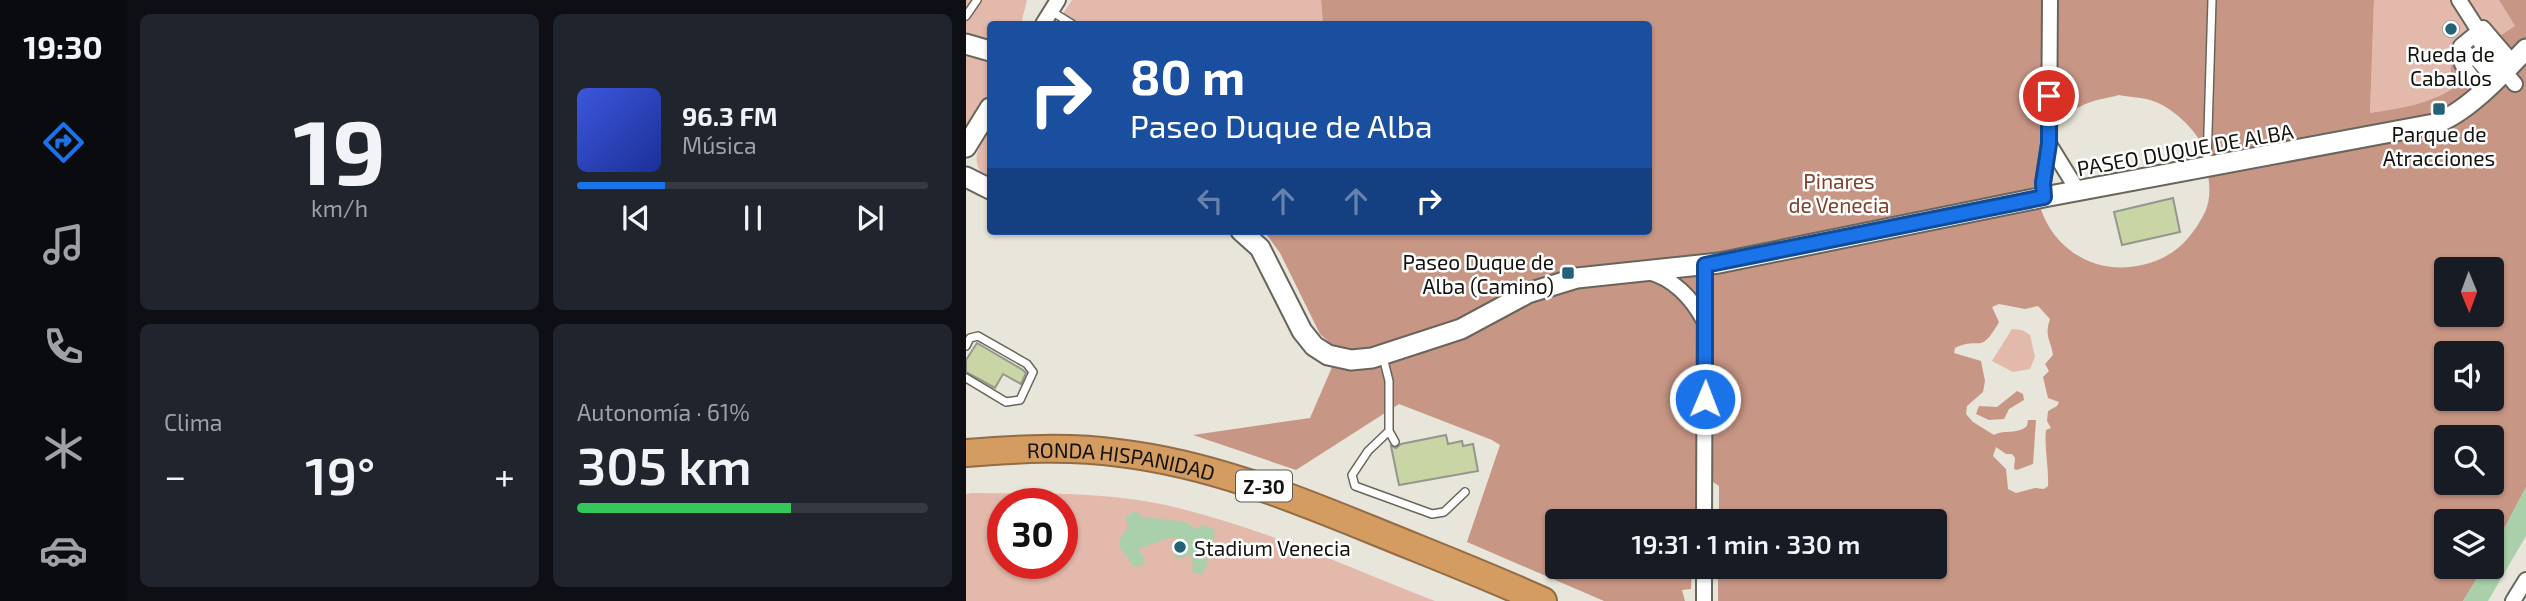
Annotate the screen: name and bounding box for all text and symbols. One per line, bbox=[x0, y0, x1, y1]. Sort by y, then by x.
marker: Rueda de Caballos bbox=[2443, 21, 2459, 37]
text: 19:30 bbox=[23, 27, 103, 65]
place label: Rueda de Caballos bbox=[2407, 41, 2495, 90]
text: 80 m bbox=[1130, 46, 1245, 105]
icon: right bbox=[1015, 49, 1106, 140]
pin bbox=[2019, 66, 2079, 126]
icon: arrive bbox=[2030, 77, 2068, 115]
text: 19 bbox=[293, 94, 386, 203]
text: 96.3 FM bbox=[682, 100, 778, 131]
marker: Parque de Atracciones bbox=[2431, 101, 2447, 117]
text: Paseo Duque de Alba bbox=[1130, 106, 1432, 144]
icon: directions bbox=[39, 118, 88, 167]
street label: PASEO DUQUE DE ALBA bbox=[2075, 118, 2295, 181]
place label: Parque de Atracciones bbox=[2383, 121, 2495, 170]
text: Música bbox=[682, 131, 757, 159]
park label: Pinares de Venecia bbox=[1788, 168, 1890, 217]
icon: left bbox=[1191, 182, 1229, 220]
icon: ahead bbox=[1264, 182, 1302, 220]
icon: ahead bbox=[1337, 182, 1375, 220]
icon: right bbox=[1410, 182, 1448, 220]
text: km/h bbox=[311, 194, 368, 222]
icon: previous bbox=[617, 199, 655, 237]
icon: pause bbox=[734, 199, 772, 237]
icon: next bbox=[851, 199, 889, 237]
icon: music bbox=[39, 220, 88, 269]
place label: Paseo Duque de Alba (Camino) bbox=[1402, 249, 1554, 298]
north arrow bbox=[2434, 257, 2504, 327]
map controls bbox=[2434, 257, 2504, 579]
marker: Paseo Duque de Alba (Camino) bbox=[1560, 265, 1576, 281]
icon: phone bbox=[39, 322, 88, 371]
button: sound bbox=[2434, 341, 2504, 411]
position arrow bbox=[1668, 362, 1742, 436]
text: Autonomía · 61% bbox=[577, 398, 750, 426]
text: Clima bbox=[164, 408, 222, 436]
icon: climate bbox=[39, 424, 88, 473]
button: search bbox=[2434, 425, 2504, 495]
text: 305 km bbox=[577, 433, 752, 495]
street label: RONDA HISPANIDAD bbox=[1026, 436, 1218, 485]
text: 19° bbox=[305, 443, 375, 505]
text: − bbox=[164, 452, 186, 498]
text: + bbox=[494, 452, 515, 498]
road number: Z-30 bbox=[1236, 471, 1292, 502]
speed limit sign: 30 bbox=[987, 488, 1078, 579]
button: layers bbox=[2434, 509, 2504, 579]
icon: car bbox=[39, 526, 88, 575]
text: 19:31 · 1 min · 330 m bbox=[1632, 528, 1860, 559]
place label: Stadium Venecia bbox=[1194, 535, 1351, 560]
marker: Stadium Venecia bbox=[1172, 539, 1188, 555]

